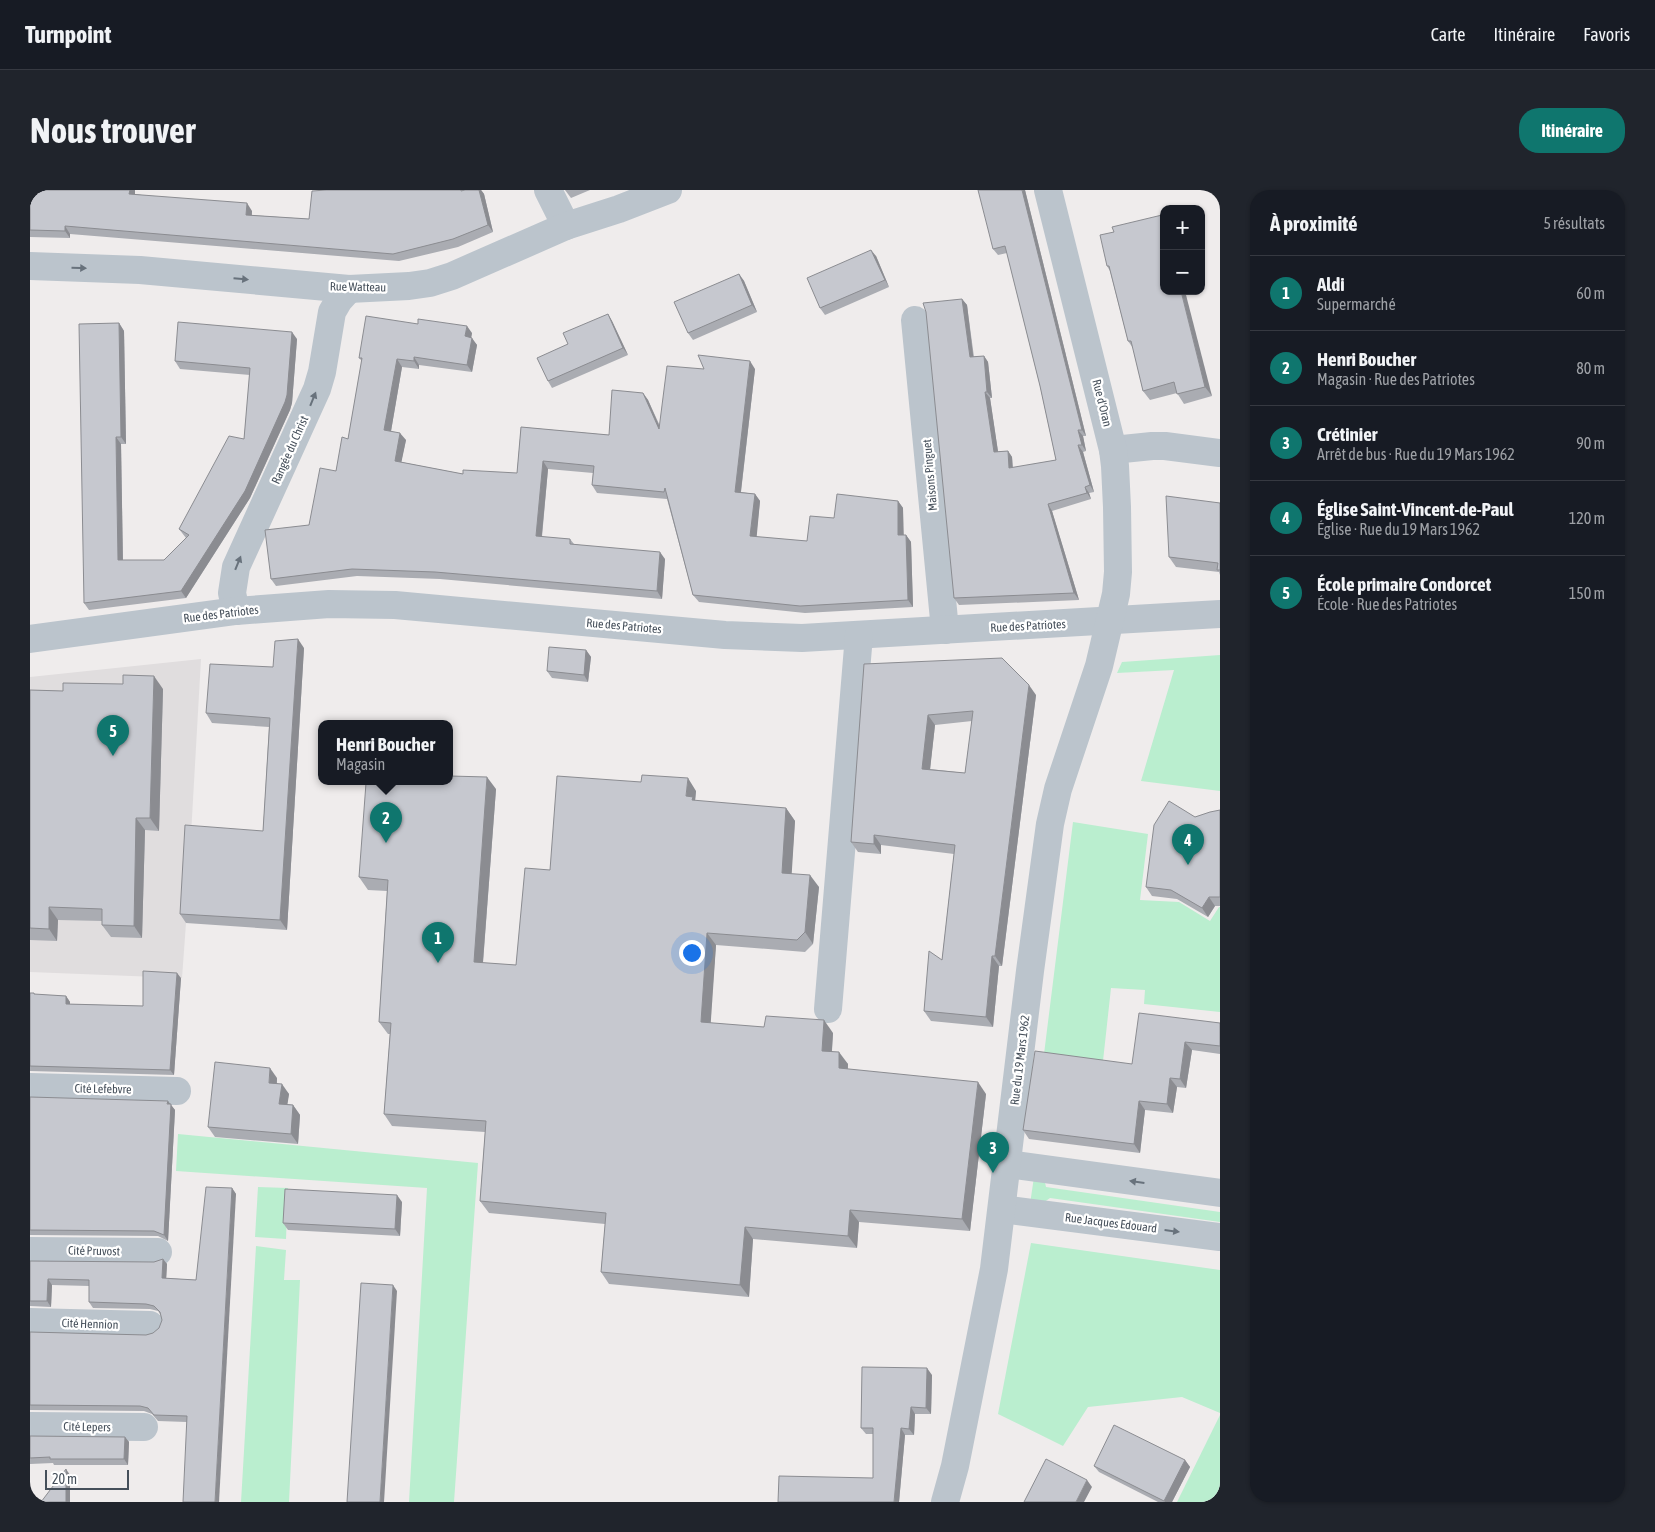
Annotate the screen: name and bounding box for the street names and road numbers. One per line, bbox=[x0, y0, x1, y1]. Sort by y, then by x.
street label: Rue Watteau bbox=[330, 280, 387, 294]
street label: Rue d'Oran bbox=[1089, 378, 1115, 428]
street label: Rangée du Christ bbox=[269, 413, 311, 486]
street label: Maisons Pinguet bbox=[920, 438, 940, 511]
street label: Rue des Patriotes bbox=[183, 602, 259, 626]
street label: Rue des Patriotes bbox=[586, 616, 662, 636]
street label: Rue des Patriotes bbox=[990, 617, 1066, 635]
street label: Rue du 19 Mars 1962 bbox=[1008, 1014, 1032, 1106]
street label: Cité Lefebvre bbox=[74, 1082, 132, 1096]
street label: Rue Jacques Edouard bbox=[1064, 1210, 1158, 1236]
street label: Cité Pruvost bbox=[68, 1244, 121, 1258]
street label: Cité Hennion bbox=[61, 1316, 119, 1332]
street label: Cité Lepers bbox=[63, 1420, 111, 1434]

